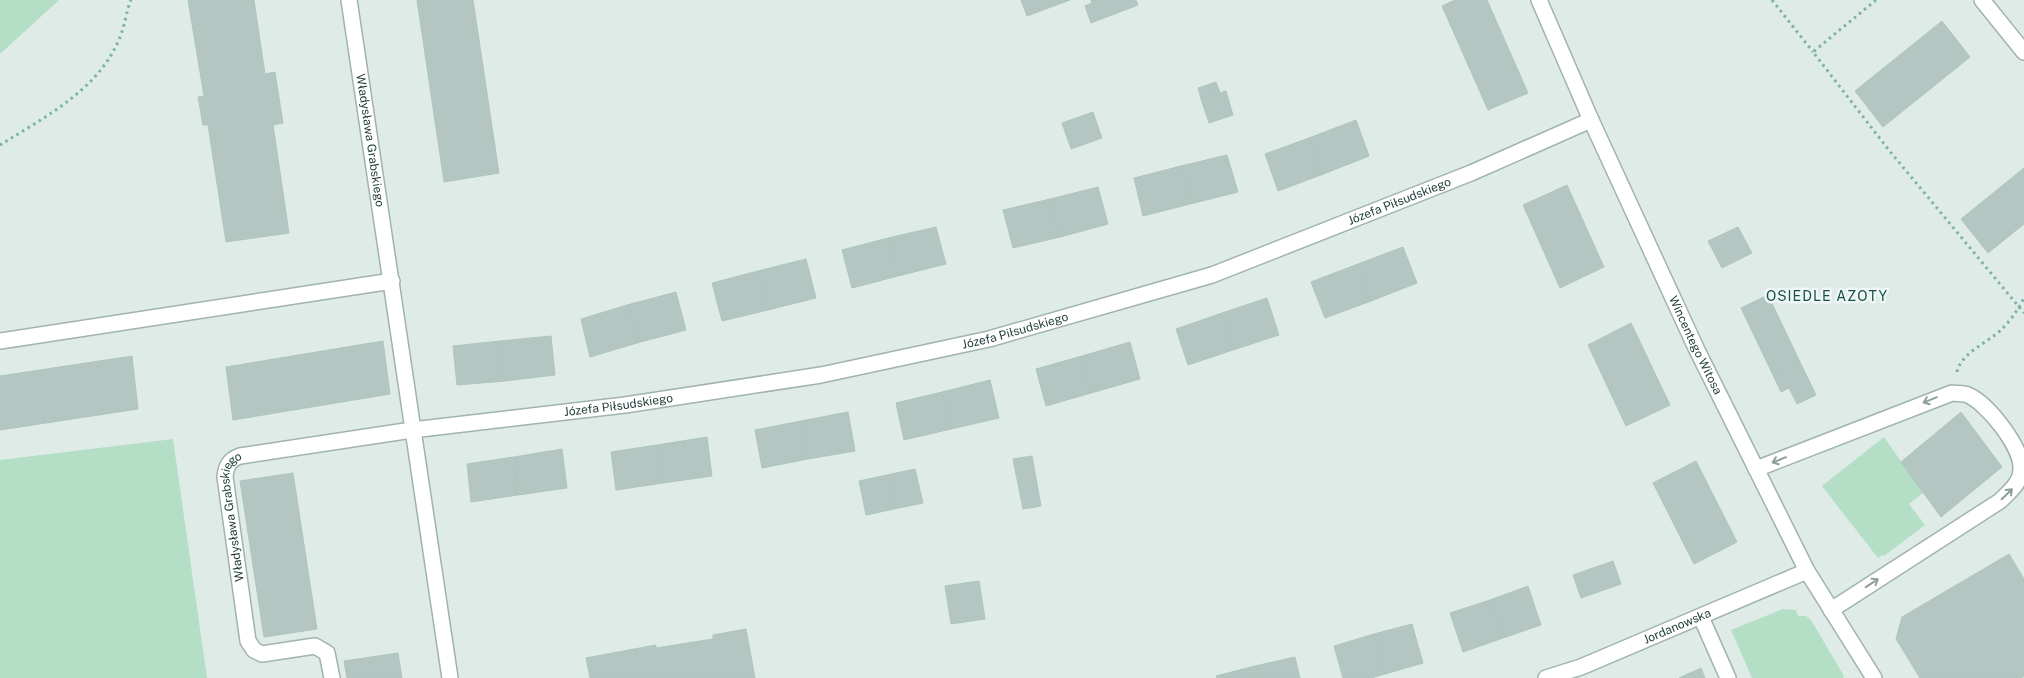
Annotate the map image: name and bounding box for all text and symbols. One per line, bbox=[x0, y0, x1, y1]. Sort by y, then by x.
street label: Władysława Grabskiego bbox=[353, 73, 387, 208]
street label: Józefa Piłsudskiego bbox=[1346, 175, 1453, 228]
district label: OSIEDLE AZOTY bbox=[1766, 288, 1888, 304]
street label: Wincentego Witosa bbox=[1666, 294, 1725, 397]
street label: Józefa Piłsudskiego bbox=[961, 310, 1070, 352]
street label: Józefa Piłsudskiego bbox=[563, 391, 674, 419]
one-way arrow bbox=[1923, 396, 1938, 406]
street label: Władysława Grabskiego bbox=[218, 449, 247, 583]
one-way arrow bbox=[1772, 456, 1787, 465]
one-way arrow bbox=[2001, 488, 2013, 500]
one-way arrow bbox=[1864, 578, 1878, 588]
street label: Jordanowska bbox=[1641, 606, 1713, 647]

